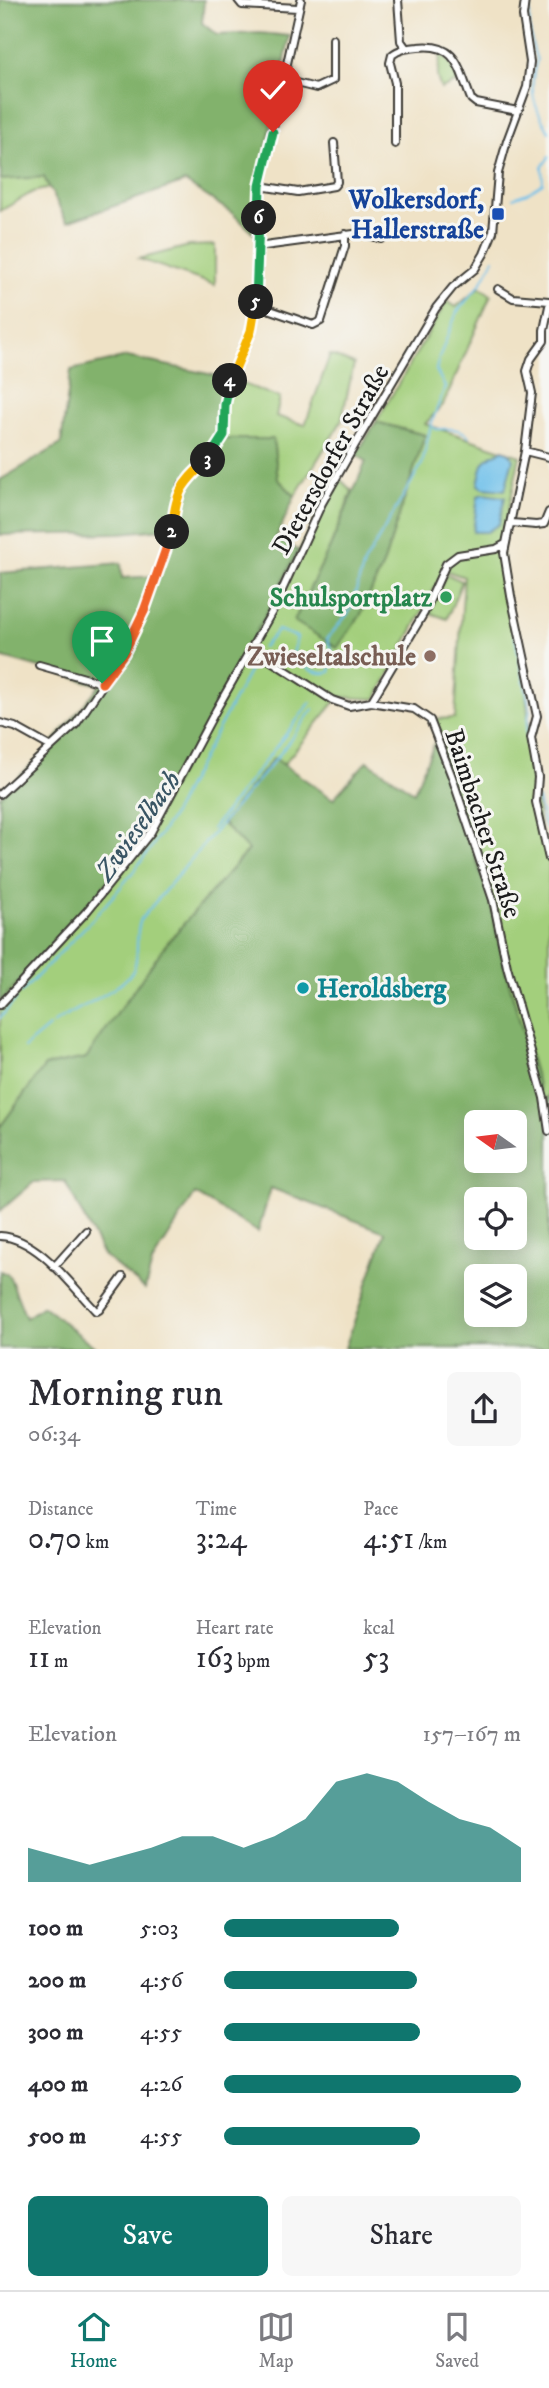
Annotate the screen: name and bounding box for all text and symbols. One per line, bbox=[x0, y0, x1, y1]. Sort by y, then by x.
pin bbox=[243, 60, 303, 132]
icon: check bbox=[254, 71, 292, 109]
place label: Wolkersdorf, Hallerstraße bbox=[348, 184, 484, 247]
pin: 6 bbox=[242, 200, 276, 235]
text: 6 bbox=[254, 206, 263, 229]
marker: Wolkersdorf, Hallerstraße bbox=[490, 206, 506, 222]
pin: 5 bbox=[238, 284, 274, 320]
text: 5 bbox=[251, 290, 260, 313]
street label: Dietersdorfer Straße bbox=[265, 359, 397, 561]
pin: 4 bbox=[212, 364, 247, 398]
text: 4 bbox=[224, 369, 235, 392]
pin: 3 bbox=[190, 442, 226, 477]
text: 3 bbox=[204, 448, 211, 471]
pin: 2 bbox=[154, 514, 190, 550]
text: 2 bbox=[167, 520, 176, 543]
place label: Schulsportplatz bbox=[270, 582, 433, 615]
marker: Schulsportplatz bbox=[438, 589, 454, 605]
pin bbox=[72, 611, 132, 683]
icon: arrive bbox=[83, 622, 121, 660]
place label: Zwieseltalschule bbox=[247, 641, 416, 674]
marker: Zwieseltalschule bbox=[422, 648, 438, 664]
street label: Baimbacher Straße bbox=[436, 725, 529, 922]
water label: Zwieselbach bbox=[86, 764, 189, 889]
place label: Heroldsberg bbox=[317, 973, 448, 1006]
marker: Heroldsberg bbox=[295, 980, 311, 996]
north arrow bbox=[464, 1110, 527, 1172]
map controls bbox=[464, 1110, 527, 1327]
button: locate bbox=[464, 1187, 527, 1250]
button: layers bbox=[464, 1264, 527, 1327]
text: Morning run bbox=[28, 1370, 223, 1418]
button: share bbox=[447, 1372, 521, 1446]
text: 06:34 bbox=[28, 1420, 80, 1449]
text: Distance bbox=[28, 1498, 93, 1521]
text: Time bbox=[196, 1498, 237, 1521]
text: Pace bbox=[363, 1498, 398, 1521]
text: 0.70 bbox=[28, 1521, 81, 1558]
text: 3:24 bbox=[196, 1521, 247, 1558]
text: 4:51 bbox=[363, 1521, 414, 1558]
text: km bbox=[81, 1531, 109, 1554]
text: /km bbox=[414, 1531, 447, 1554]
text: Elevation bbox=[28, 1617, 102, 1640]
text: Heart rate bbox=[196, 1617, 274, 1640]
text: kcal bbox=[363, 1617, 395, 1640]
text: 11 bbox=[28, 1640, 50, 1677]
text: 163 bbox=[196, 1640, 233, 1677]
text: 53 bbox=[363, 1640, 389, 1677]
text: m bbox=[50, 1650, 68, 1673]
text: bpm bbox=[233, 1650, 270, 1673]
text: Elevation bbox=[28, 1720, 117, 1749]
text: 157–167 m bbox=[422, 1720, 521, 1749]
text: 100 m bbox=[28, 1914, 83, 1943]
text: 5:03 bbox=[140, 1914, 178, 1943]
text: 200 m bbox=[28, 1966, 86, 1995]
text: 4:56 bbox=[140, 1966, 183, 1995]
text: 300 m bbox=[28, 2018, 84, 2047]
text: 4:55 bbox=[140, 2018, 182, 2047]
text: 400 m bbox=[28, 2070, 88, 2099]
text: 4:26 bbox=[140, 2070, 183, 2099]
text: 500 m bbox=[28, 2122, 86, 2151]
text: 4:55 bbox=[140, 2122, 182, 2151]
button: Save bbox=[28, 2196, 268, 2276]
button: Share bbox=[282, 2196, 521, 2276]
tab: Home bbox=[70, 2308, 117, 2373]
tab: Map bbox=[257, 2308, 295, 2373]
tab: Saved bbox=[435, 2308, 479, 2373]

